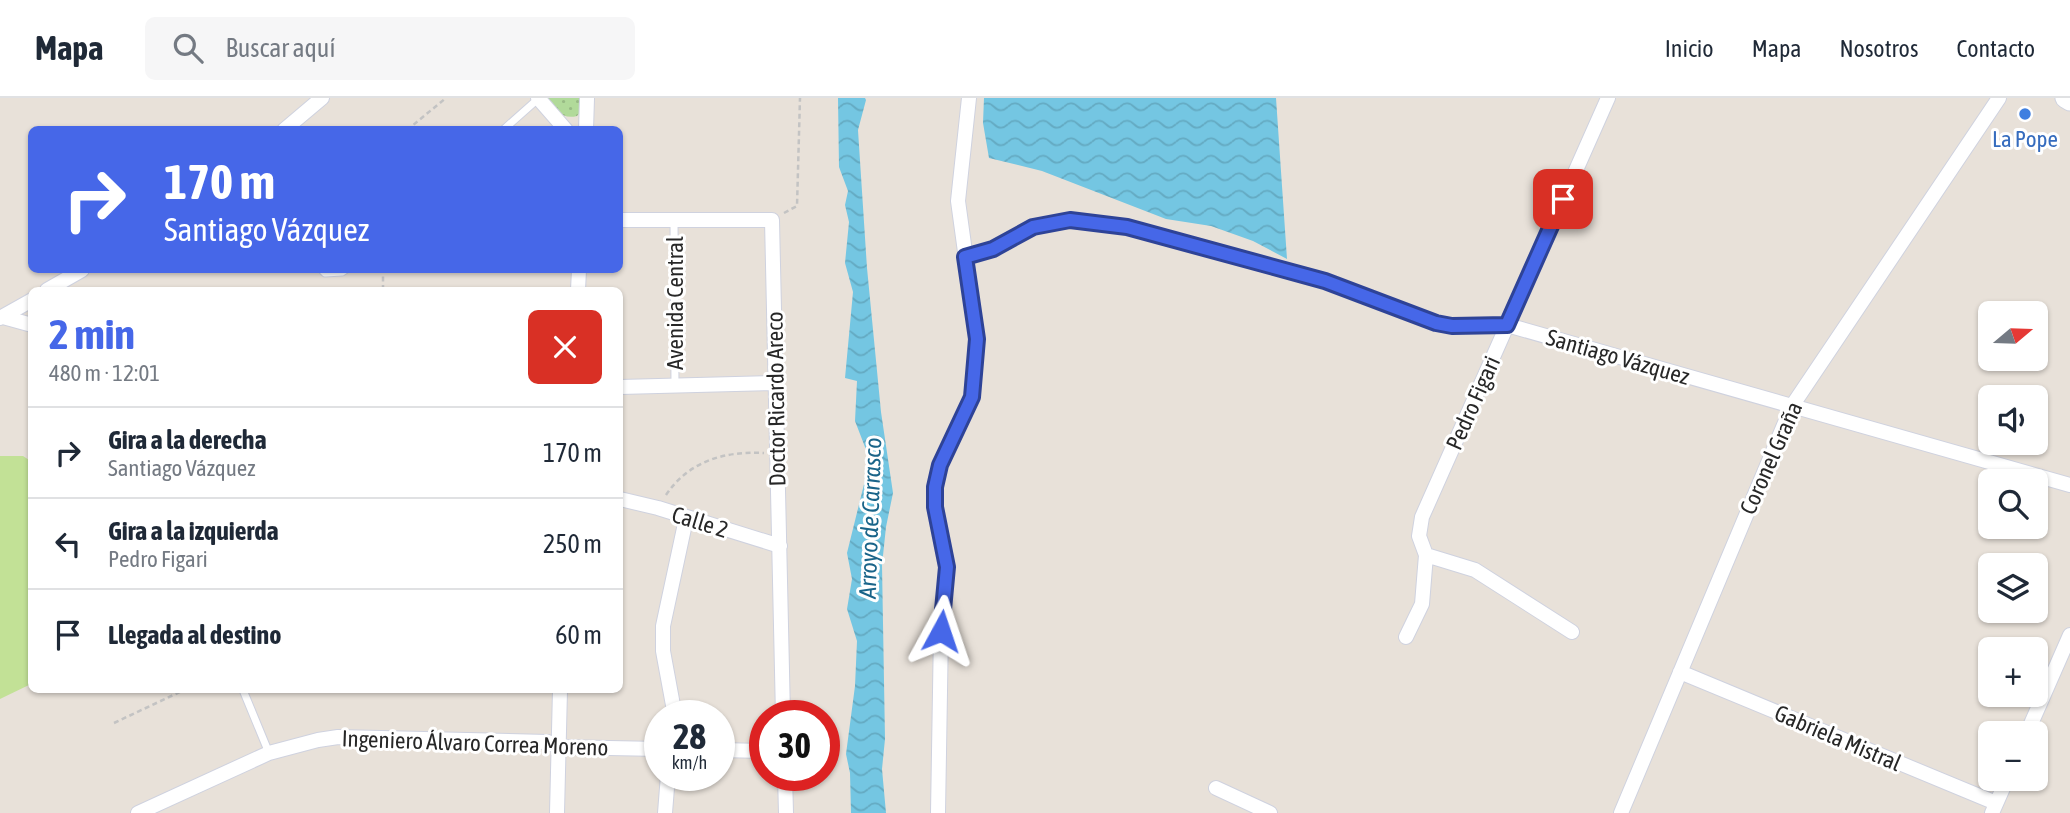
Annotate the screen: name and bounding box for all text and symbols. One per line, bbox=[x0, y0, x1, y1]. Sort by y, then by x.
search box bbox=[145, 17, 635, 80]
text: Mapa bbox=[35, 29, 103, 67]
icon: search bbox=[169, 29, 207, 67]
text: Buscar aquí bbox=[225, 33, 335, 63]
text: Inicio bbox=[1665, 35, 1714, 62]
text: Mapa bbox=[1752, 35, 1801, 62]
text: Nosotros bbox=[1839, 35, 1918, 62]
text: Contacto bbox=[1956, 35, 2035, 62]
marker: La Pope bbox=[2017, 106, 2033, 122]
place label: La Pope bbox=[1992, 126, 2058, 152]
text: 170 m bbox=[164, 153, 275, 209]
icon: right bbox=[49, 154, 140, 245]
pin bbox=[1533, 169, 1593, 229]
icon: arrive bbox=[1544, 180, 1582, 218]
text: Santiago Vázquez bbox=[164, 211, 369, 248]
street label: Avenida Central bbox=[662, 236, 688, 370]
north arrow bbox=[1978, 301, 2048, 371]
map controls bbox=[1978, 301, 2048, 791]
text: 2 min bbox=[49, 310, 135, 358]
button: close bbox=[528, 310, 602, 384]
street label: Doctor Ricardo Areco bbox=[761, 311, 791, 487]
street label: Santiago Vázquez bbox=[1543, 324, 1693, 390]
street label: Pedro Figari bbox=[1441, 352, 1505, 454]
text: 480 m · 12:01 bbox=[49, 360, 160, 386]
button: sound bbox=[1978, 385, 2048, 455]
street label: Coronel Graña bbox=[1735, 398, 1807, 518]
text: Gira a la derecha bbox=[108, 425, 267, 455]
icon: right bbox=[49, 434, 87, 472]
water label: Arroyo de Carrasco bbox=[854, 437, 886, 600]
text: 170 m bbox=[543, 438, 602, 468]
text: Santiago Vázquez bbox=[108, 455, 256, 481]
button: search bbox=[1978, 469, 2048, 539]
street label: Calle 2 bbox=[669, 501, 731, 543]
text: Gira a la izquierda bbox=[108, 516, 279, 546]
icon: left bbox=[49, 525, 87, 563]
text: 250 m bbox=[543, 529, 602, 559]
text: Pedro Figari bbox=[108, 546, 208, 572]
button: layers bbox=[1978, 553, 2048, 623]
position arrow bbox=[904, 594, 978, 668]
icon: arrive bbox=[49, 616, 87, 654]
text: Llegada al destino bbox=[108, 620, 281, 650]
text: 60 m bbox=[555, 620, 602, 650]
button: + bbox=[1978, 637, 2048, 707]
speed limit sign: 30 bbox=[749, 700, 840, 791]
street label: Gabriela Mistral bbox=[1771, 700, 1905, 776]
text: 28 bbox=[673, 716, 706, 756]
button: − bbox=[1978, 721, 2048, 791]
street label: Ingeniero Álvaro Correa Moreno bbox=[341, 725, 609, 761]
text: km/h bbox=[672, 752, 707, 773]

